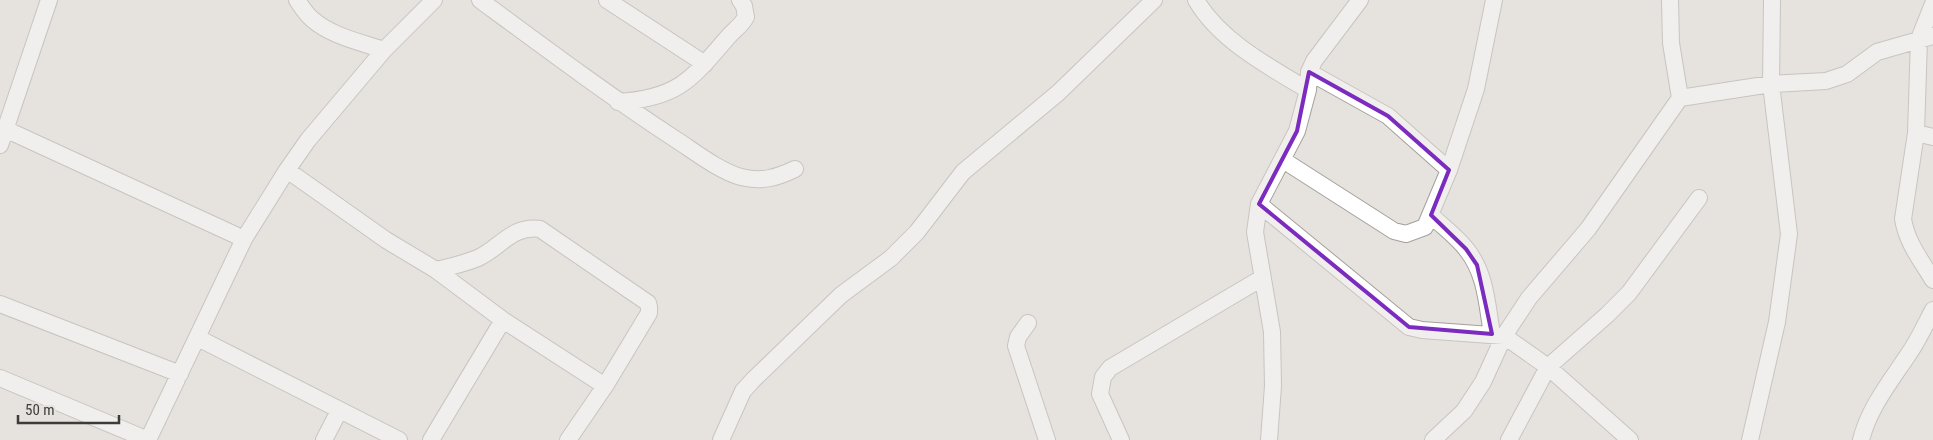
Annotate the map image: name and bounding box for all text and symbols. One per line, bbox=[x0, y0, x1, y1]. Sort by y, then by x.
scale bar bbox=[18, 392, 119, 424]
text: 50 m bbox=[25, 401, 55, 419]

